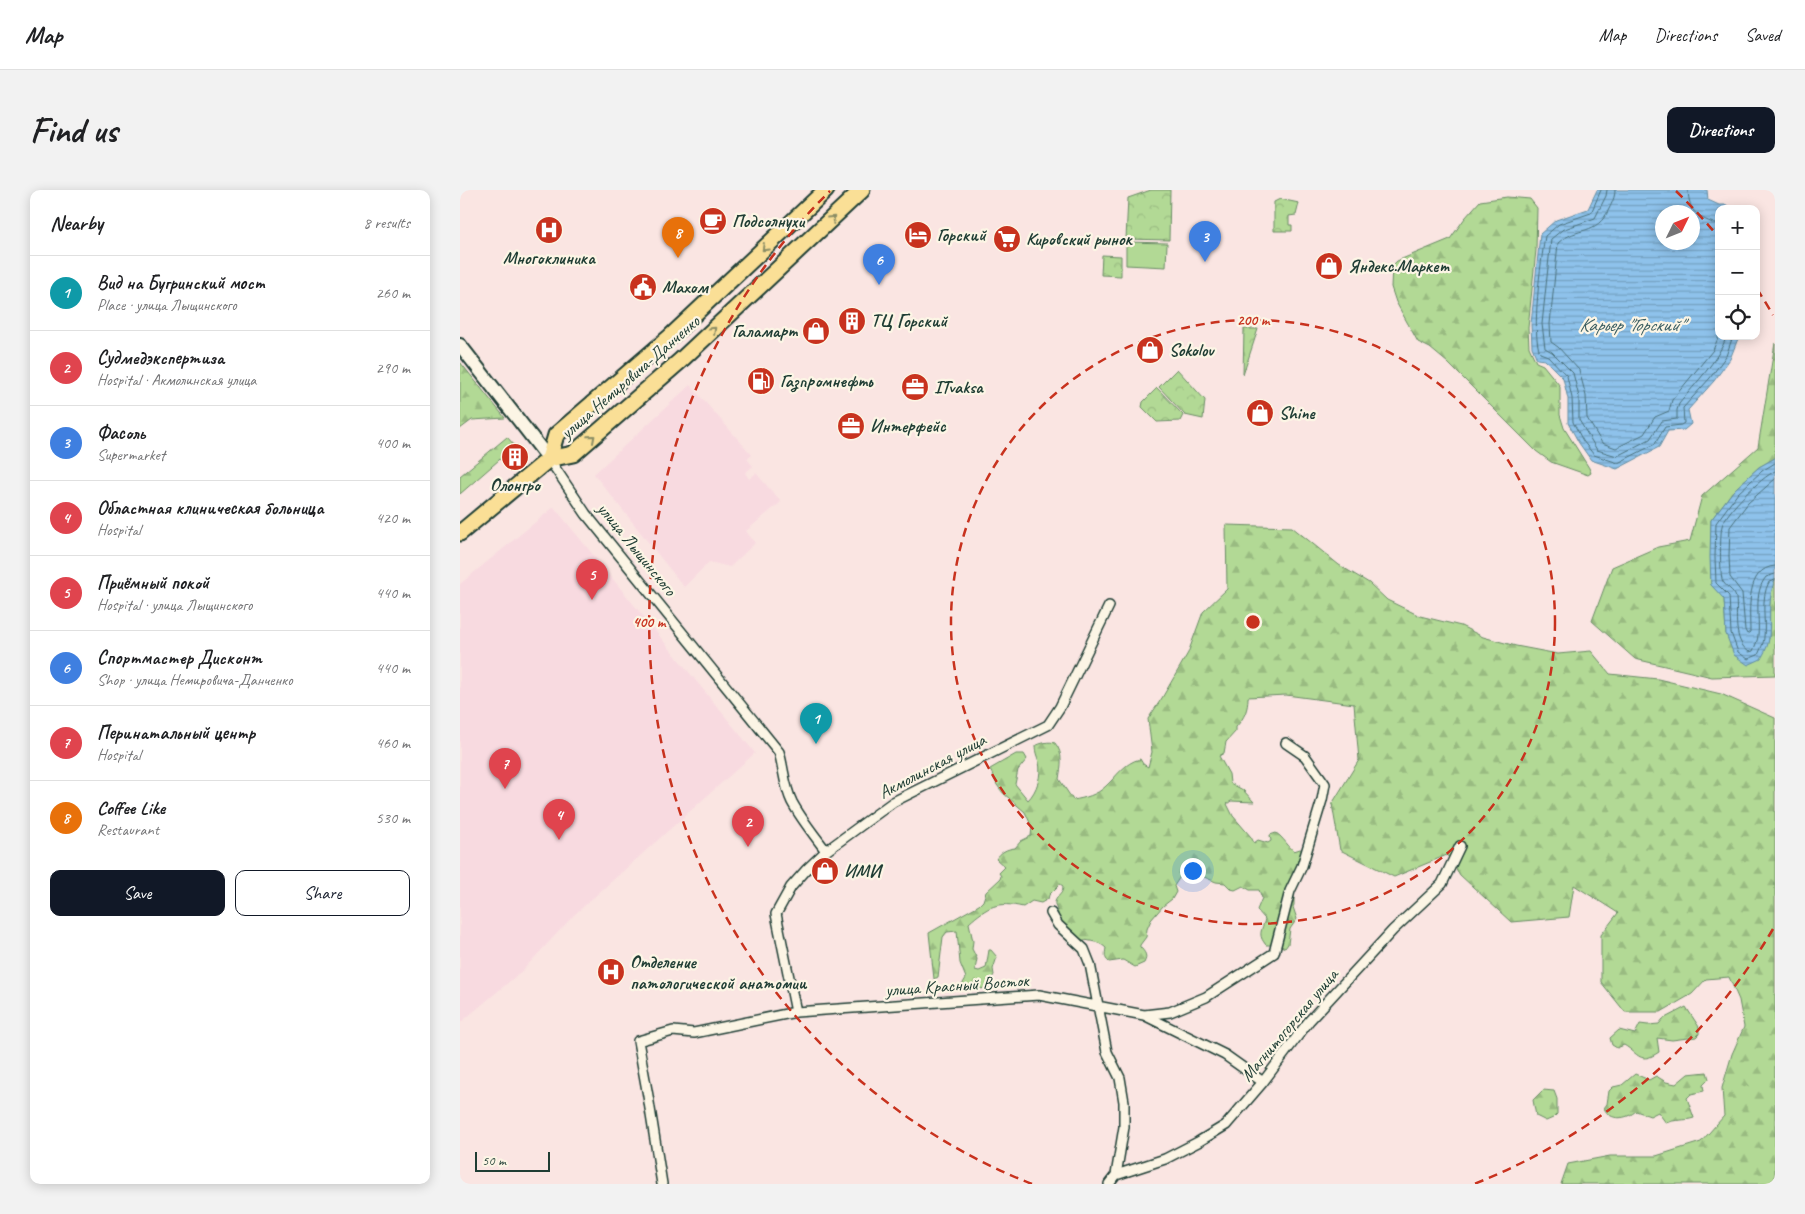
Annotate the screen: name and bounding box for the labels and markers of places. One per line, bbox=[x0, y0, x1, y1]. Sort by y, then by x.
cafe icon: Подсолнухи bbox=[698, 206, 728, 236]
place label: Подсолнухи bbox=[732, 210, 805, 232]
hospital icon: Многоклиника bbox=[534, 215, 564, 245]
pin: 8 bbox=[662, 217, 694, 258]
hotel icon: Горский bbox=[903, 220, 933, 250]
pin: 3 bbox=[1189, 221, 1221, 262]
place label: Горский bbox=[937, 224, 987, 246]
supermarket icon: Кировский рынок bbox=[992, 224, 1022, 254]
place label: Кировский рынок bbox=[1026, 228, 1134, 250]
pin: 6 bbox=[863, 244, 895, 285]
place label: Многоклиника bbox=[503, 247, 596, 269]
shop icon: Яндекс.Маркет bbox=[1314, 251, 1344, 281]
place label: Яндекс.Маркет bbox=[1348, 255, 1450, 277]
public building icon: Махом bbox=[628, 272, 658, 302]
place label: Махом bbox=[662, 276, 709, 298]
building icon: ТЦ Горский bbox=[837, 306, 867, 336]
place label: ТЦ Горский bbox=[871, 310, 948, 332]
shop icon: Галамарт bbox=[801, 316, 831, 346]
place label: Галамарт bbox=[732, 320, 798, 342]
shop icon: Sokolov bbox=[1135, 335, 1165, 365]
place label: Sokolov bbox=[1169, 339, 1215, 361]
fuel station icon: Газпромнефть bbox=[746, 366, 776, 396]
place label: Газпромнефть bbox=[780, 370, 874, 393]
office icon: ITvaksa bbox=[900, 372, 930, 402]
place label: ITvaksa bbox=[934, 376, 984, 398]
shop icon: Shine bbox=[1245, 398, 1275, 428]
place label: Shine bbox=[1279, 402, 1317, 424]
office icon: Интерфейс bbox=[836, 411, 866, 441]
place label: Интерфейс bbox=[870, 415, 947, 437]
building icon: Олонгро bbox=[500, 442, 530, 472]
place label: Олонгро bbox=[490, 474, 542, 496]
pin: 5 bbox=[576, 559, 608, 600]
centre of rings bbox=[1244, 613, 1262, 631]
pin: 1 bbox=[800, 703, 832, 744]
pin: 7 bbox=[489, 748, 521, 789]
pin: 4 bbox=[543, 799, 575, 840]
pin: 2 bbox=[732, 806, 764, 847]
shop icon: ИМИ bbox=[810, 856, 840, 886]
place label: ИМИ bbox=[844, 860, 883, 882]
place label: Отделение патологической анатомии bbox=[630, 951, 808, 994]
hospital icon: Отделение патологической анатомии bbox=[596, 957, 626, 987]

